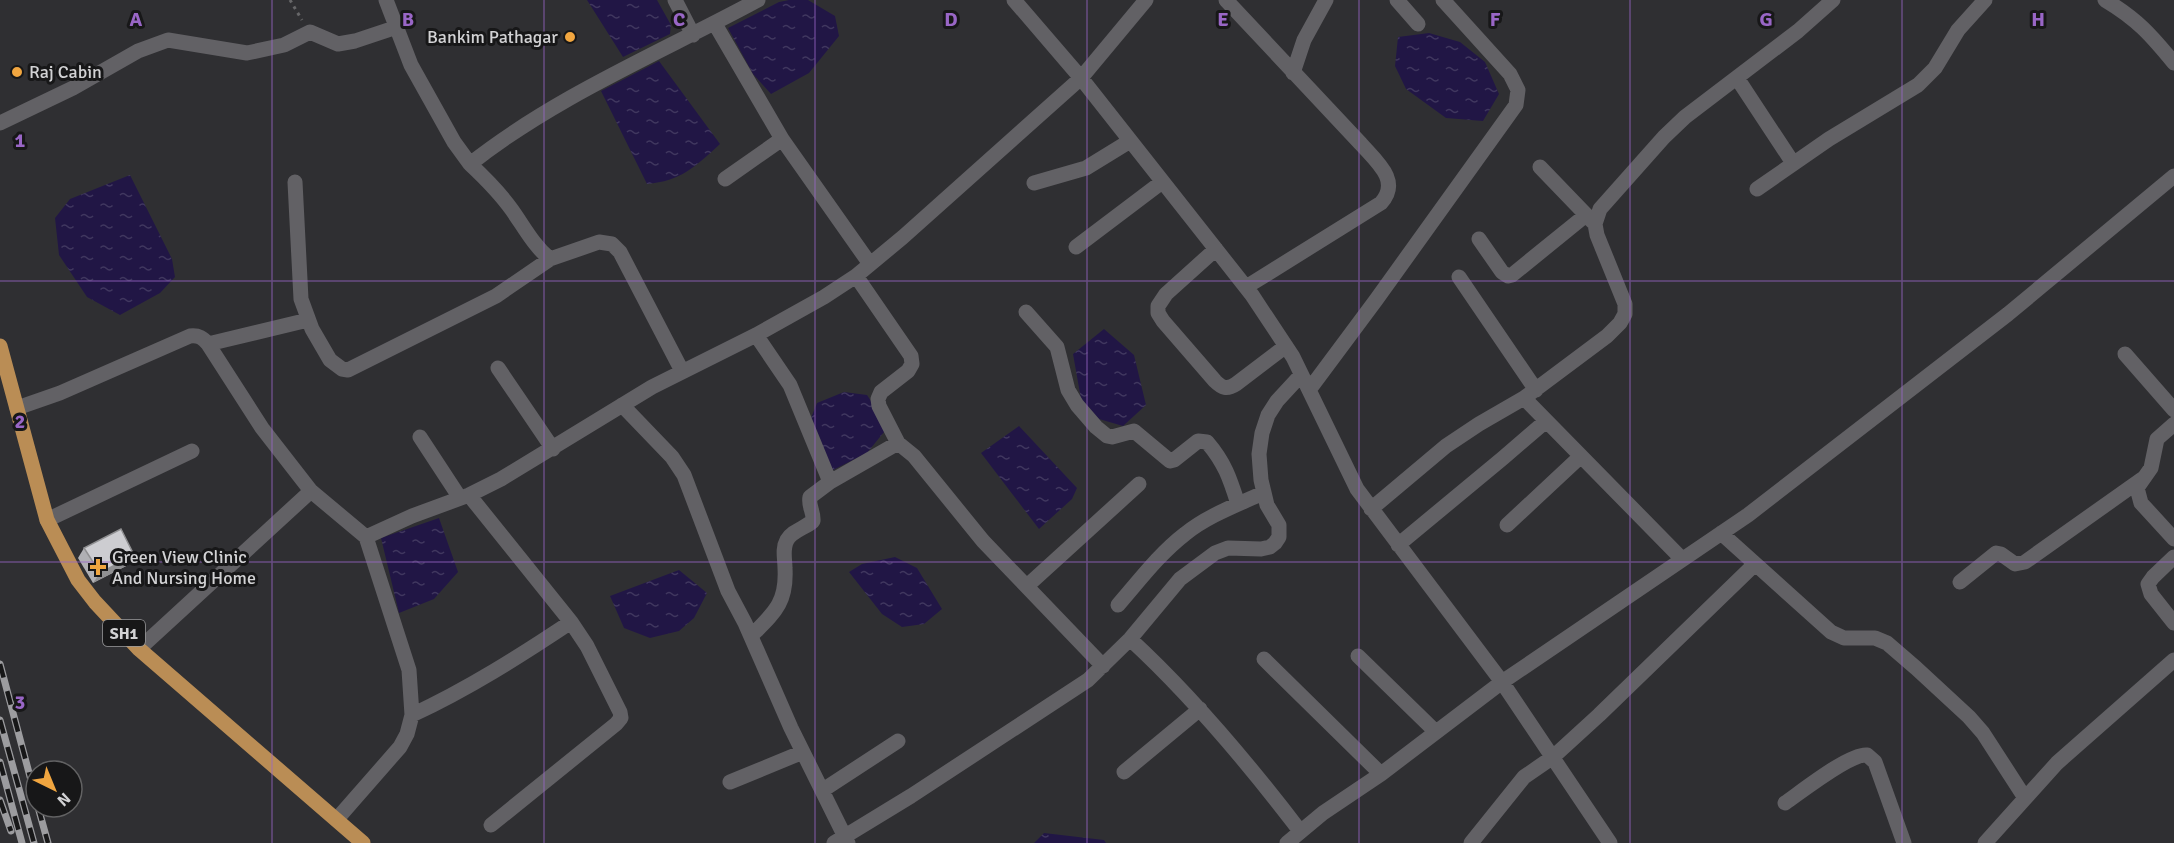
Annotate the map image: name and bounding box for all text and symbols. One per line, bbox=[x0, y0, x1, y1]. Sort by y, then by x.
text: A bbox=[130, 7, 143, 32]
text: B bbox=[402, 7, 414, 32]
text: C bbox=[673, 7, 685, 32]
text: D bbox=[944, 7, 958, 32]
text: E bbox=[1217, 7, 1229, 32]
text: F bbox=[1490, 7, 1501, 32]
text: G bbox=[1759, 7, 1773, 32]
text: H bbox=[2031, 7, 2045, 32]
place label: Bankim Pathagar bbox=[427, 26, 558, 48]
marker: Bankim Pathagar bbox=[563, 30, 577, 44]
place label: Raj Cabin bbox=[29, 61, 102, 83]
marker: Raj Cabin bbox=[10, 65, 24, 79]
text: 1 bbox=[15, 128, 26, 153]
text: 2 bbox=[15, 409, 25, 434]
place label: Green View Clinic And Nursing Home bbox=[112, 546, 256, 589]
marker: Green View Clinic And Nursing Home bbox=[89, 558, 107, 576]
road number: SH1 bbox=[103, 620, 145, 646]
text: 3 bbox=[15, 690, 25, 715]
north arrow bbox=[24, 759, 84, 819]
text: N bbox=[53, 788, 74, 810]

